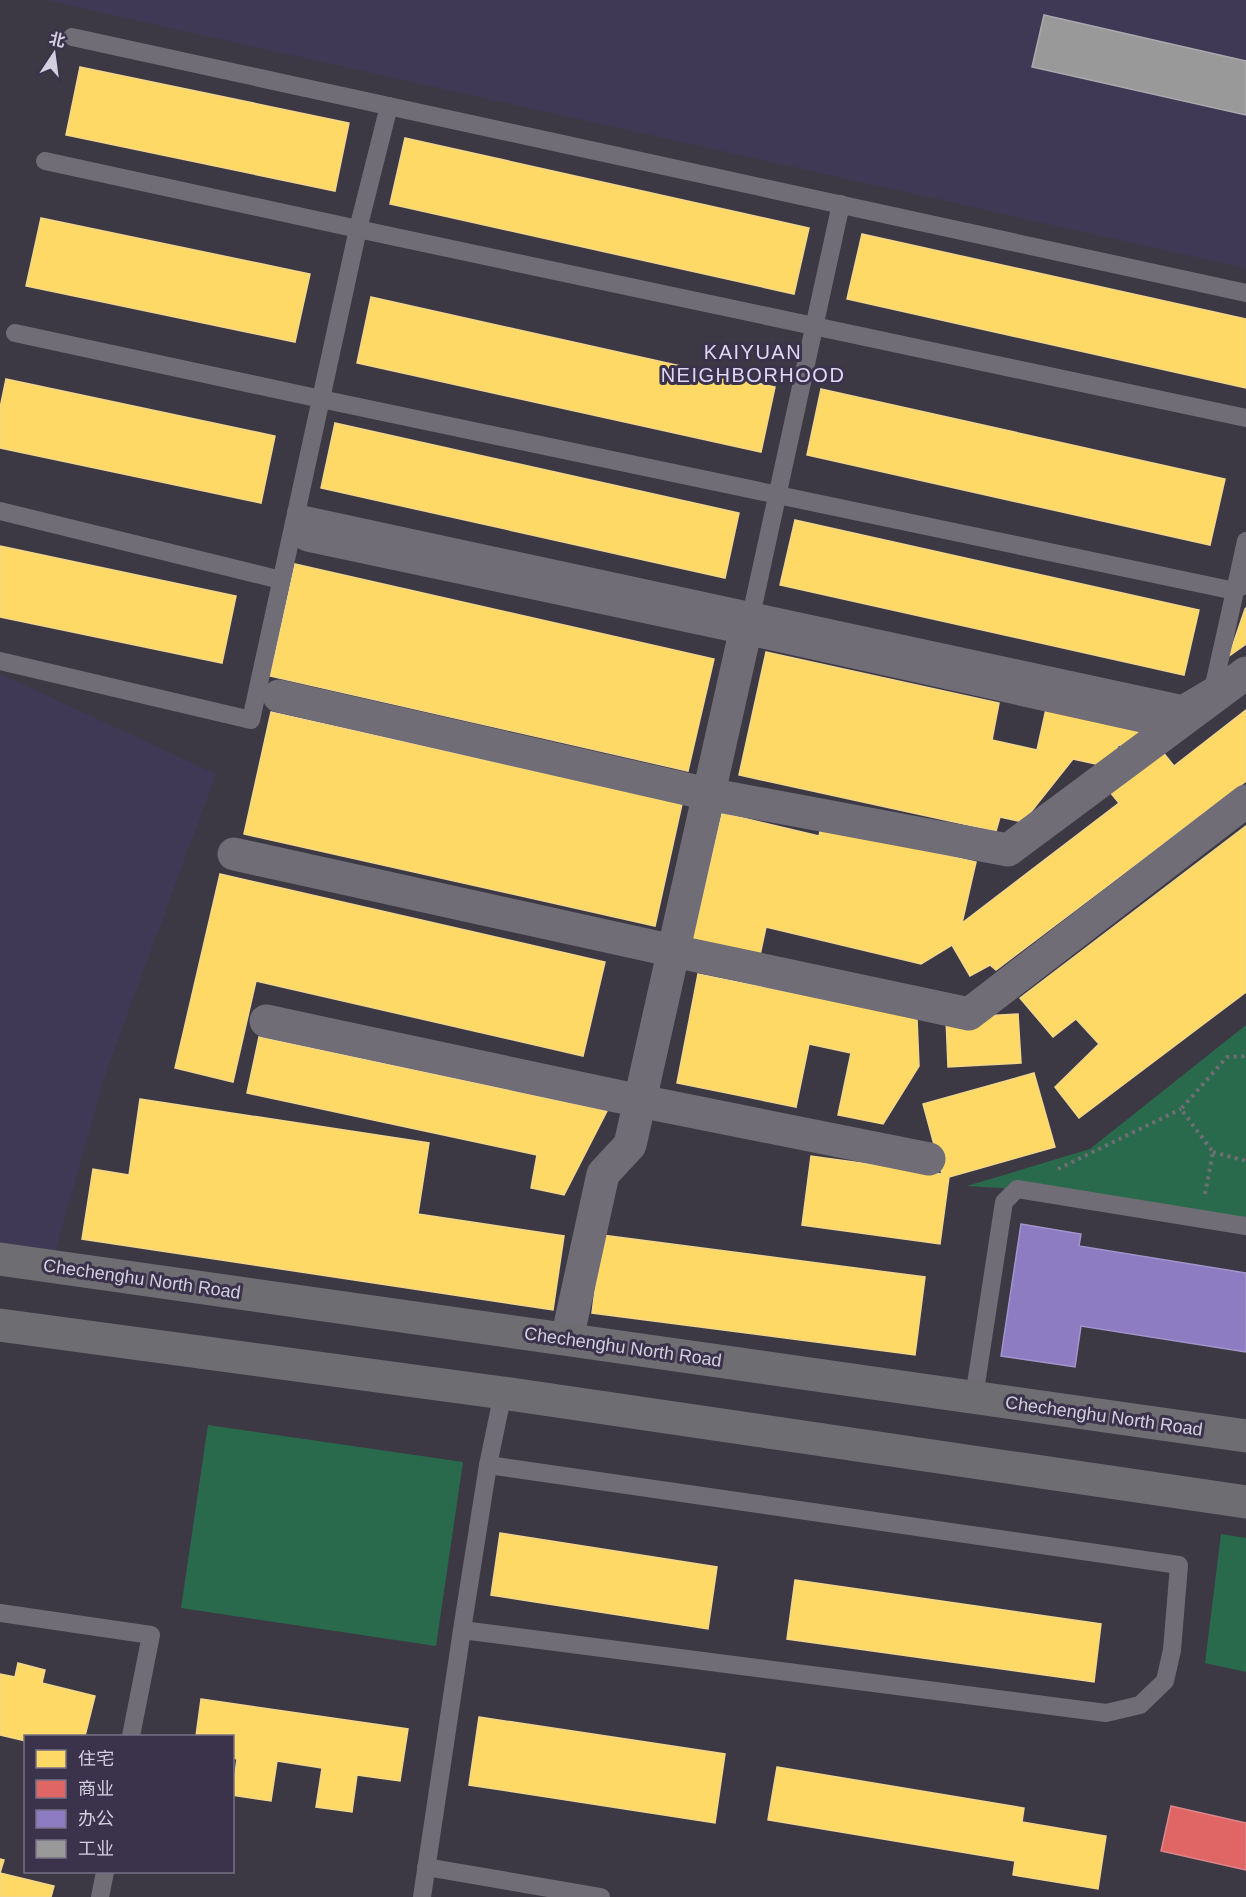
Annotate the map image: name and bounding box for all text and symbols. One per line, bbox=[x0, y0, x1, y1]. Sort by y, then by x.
north arrow bbox=[24, 24, 84, 84]
text: 北 bbox=[48, 30, 67, 50]
district label: KAIYUAN NEIGHBORHOOD bbox=[661, 341, 845, 386]
street label: Chechenghu North Road bbox=[42, 1255, 242, 1303]
street label: Chechenghu North Road bbox=[523, 1323, 723, 1371]
street label: Chechenghu North Road bbox=[1004, 1392, 1204, 1440]
legend bbox=[24, 1735, 234, 1873]
text: 住宅 bbox=[78, 1749, 114, 1769]
text: 商业 bbox=[78, 1779, 114, 1799]
text: 办公 bbox=[78, 1809, 114, 1829]
text: 工业 bbox=[78, 1839, 114, 1859]

